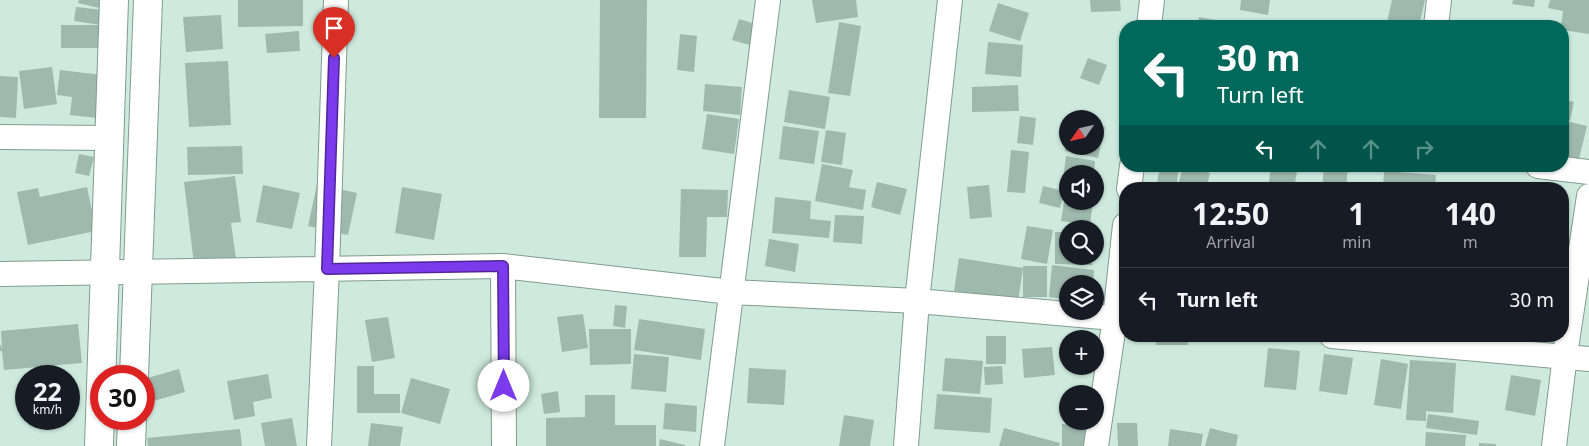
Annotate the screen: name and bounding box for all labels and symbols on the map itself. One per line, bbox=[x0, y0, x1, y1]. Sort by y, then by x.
pin bbox=[313, 7, 355, 58]
north arrow bbox=[1059, 110, 1104, 155]
position arrow bbox=[477, 359, 529, 411]
speed limit sign: 30 bbox=[90, 365, 155, 430]

